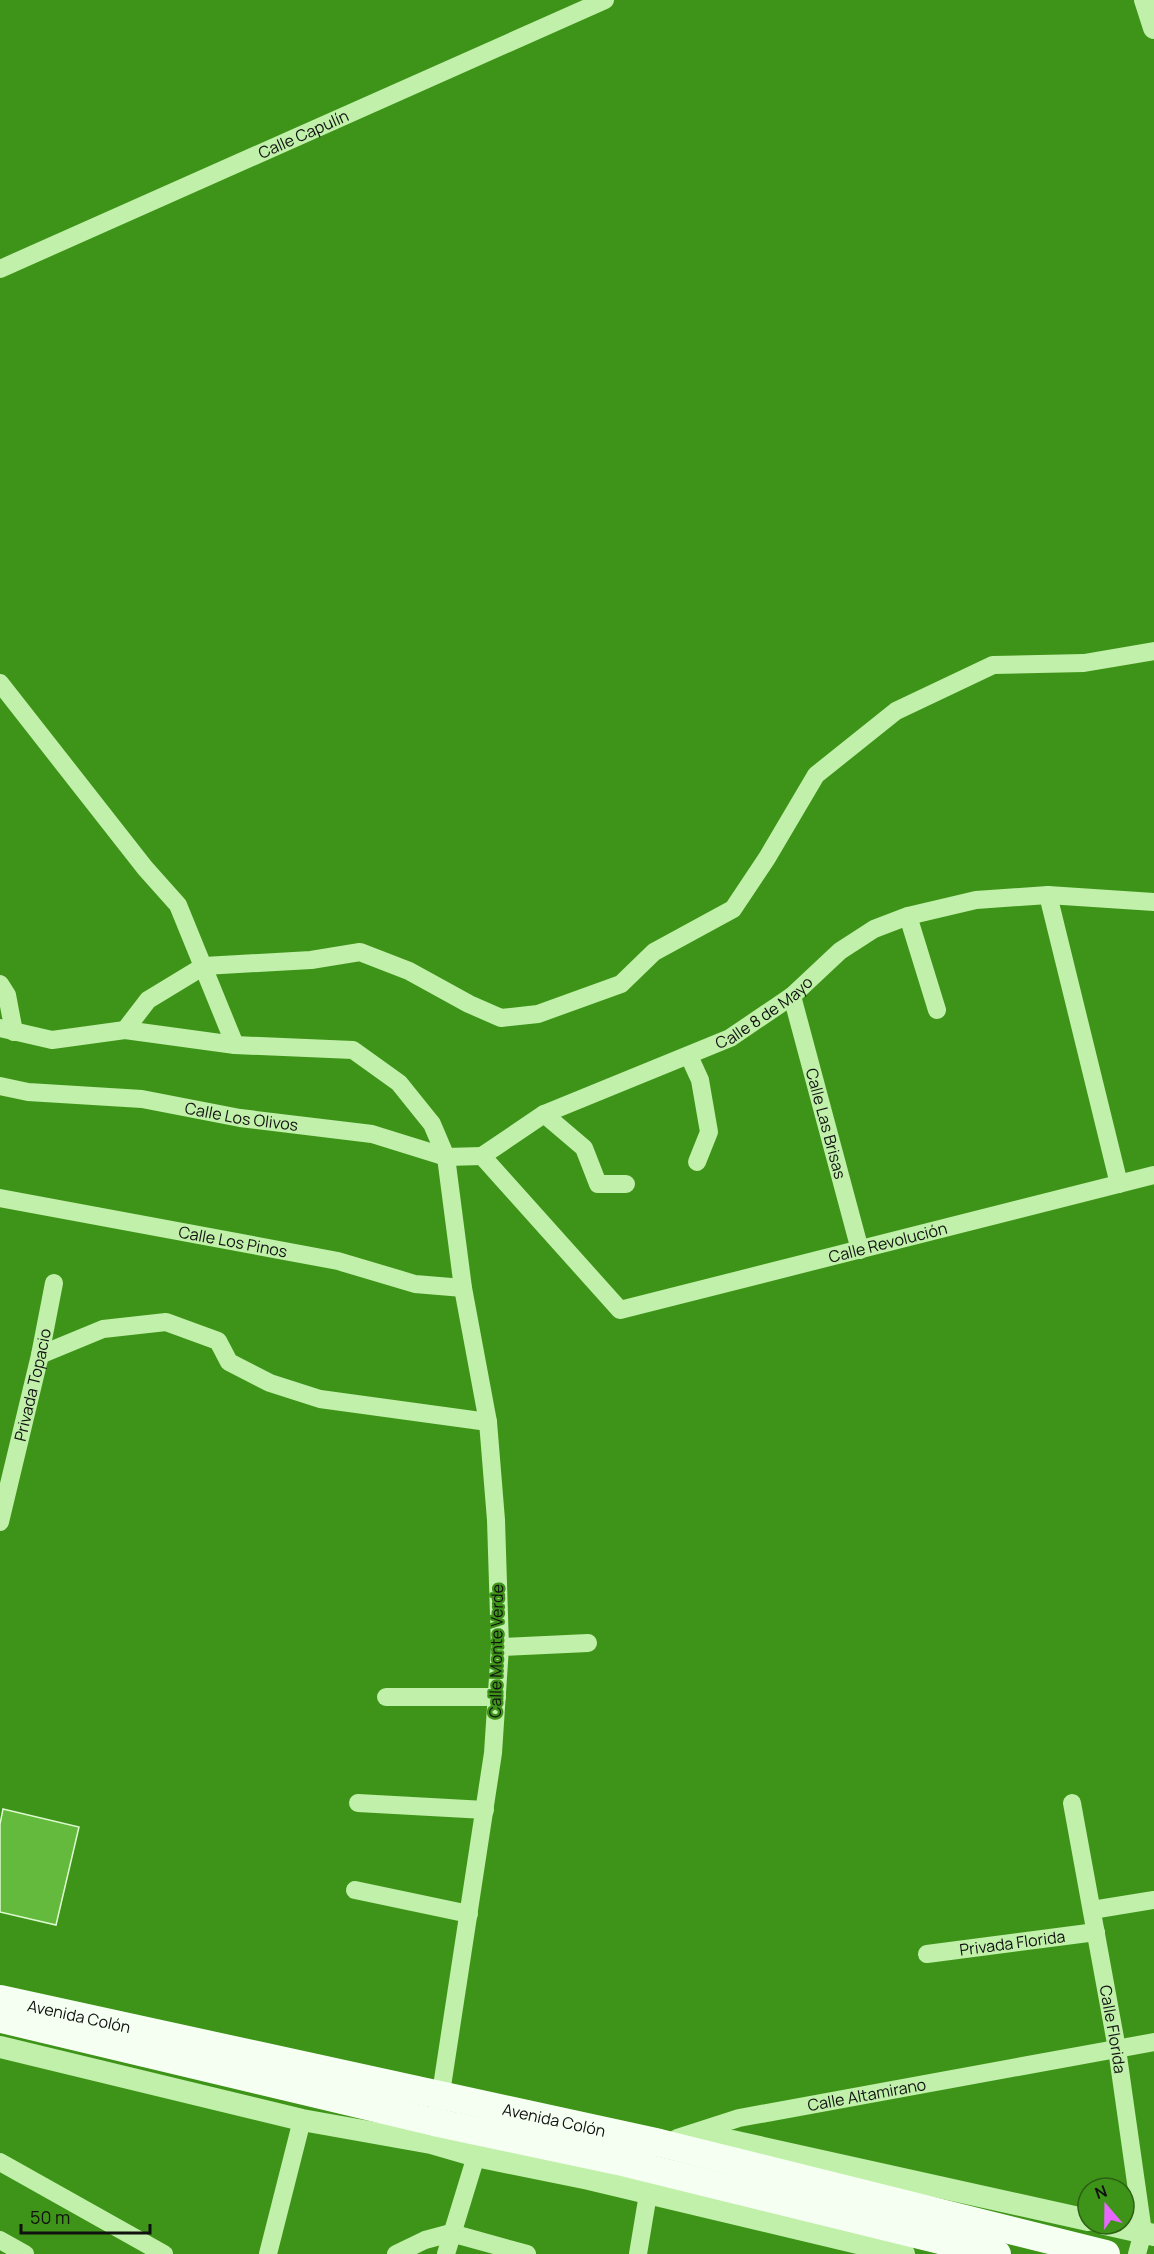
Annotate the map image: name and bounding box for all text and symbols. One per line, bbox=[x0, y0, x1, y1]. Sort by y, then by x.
street label: Calle Capulín bbox=[255, 104, 352, 164]
street label: Calle 8 de Mayo bbox=[712, 971, 817, 1054]
street label: Calle Las Brisas bbox=[801, 1066, 852, 1181]
street label: Calle Los Olivos bbox=[183, 1097, 299, 1136]
street label: Calle Revolución bbox=[826, 1217, 949, 1268]
street label: Calle Los Pinos bbox=[177, 1221, 289, 1262]
street label: Privada Topacio bbox=[9, 1326, 56, 1443]
street label: Calle Monte Verde bbox=[484, 1584, 508, 1718]
street label: Privada Florida bbox=[958, 1925, 1067, 1961]
street label: Calle Florida bbox=[1095, 1983, 1131, 2075]
street label: Avenida Colón bbox=[26, 1994, 133, 2038]
street label: Calle Altamirano bbox=[806, 2073, 928, 2116]
street label: Avenida Colón bbox=[500, 2098, 608, 2142]
north arrow bbox=[1076, 2176, 1136, 2236]
text: N bbox=[1092, 2180, 1110, 2204]
scale bar bbox=[21, 2197, 150, 2235]
text: 50 m bbox=[30, 2205, 70, 2229]

